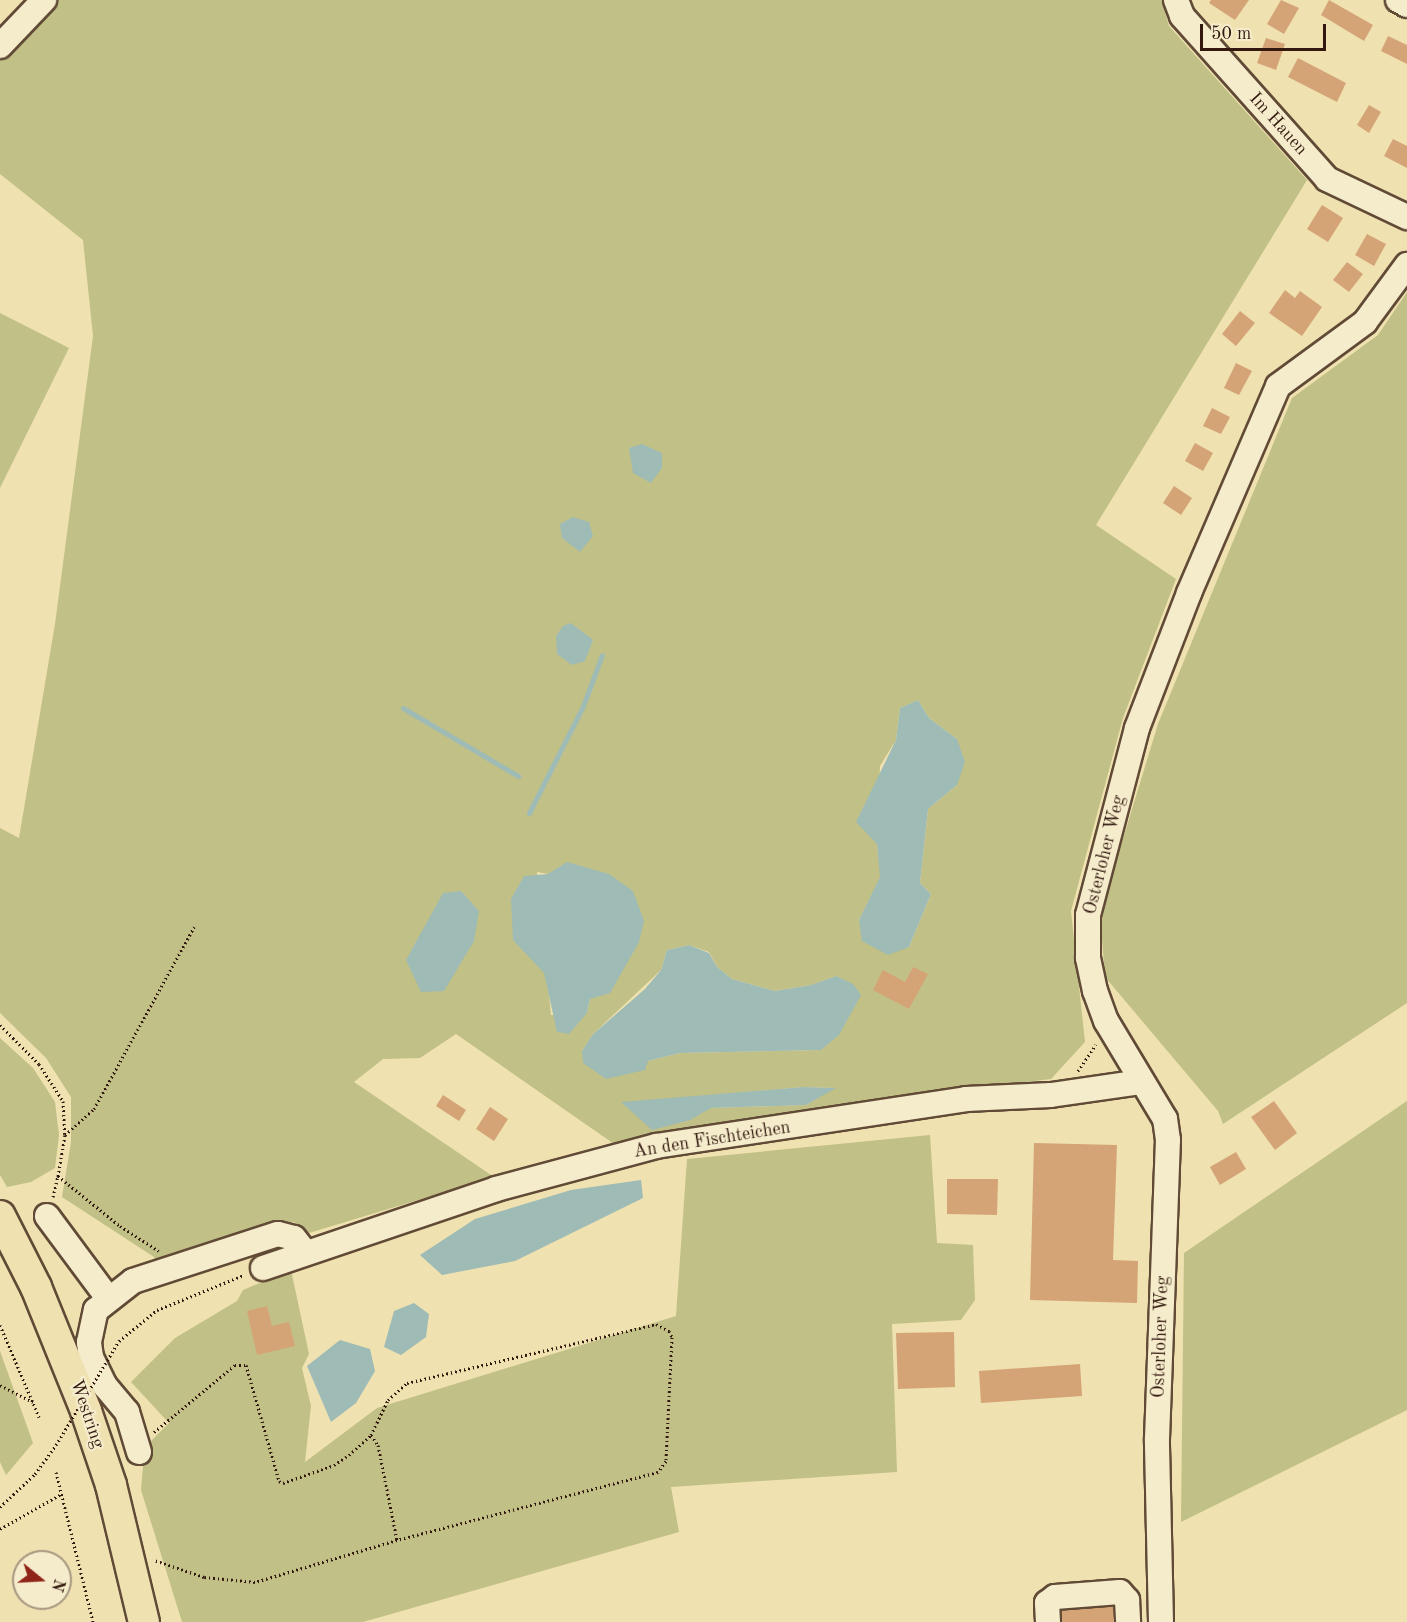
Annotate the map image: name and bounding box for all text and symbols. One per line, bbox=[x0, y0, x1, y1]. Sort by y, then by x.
scale bar bbox=[1203, 12, 1329, 50]
text: 50 m bbox=[1211, 25, 1251, 43]
street label: Im Hauen bbox=[1244, 88, 1312, 160]
street label: Osterloher Weg bbox=[1080, 793, 1130, 917]
street label: An den Fischteichen bbox=[632, 1117, 792, 1163]
street label: Osterloher Weg bbox=[1148, 1276, 1174, 1398]
street label: Westring bbox=[65, 1377, 109, 1451]
north arrow bbox=[12, 1550, 72, 1610]
text: N bbox=[48, 1577, 67, 1593]

